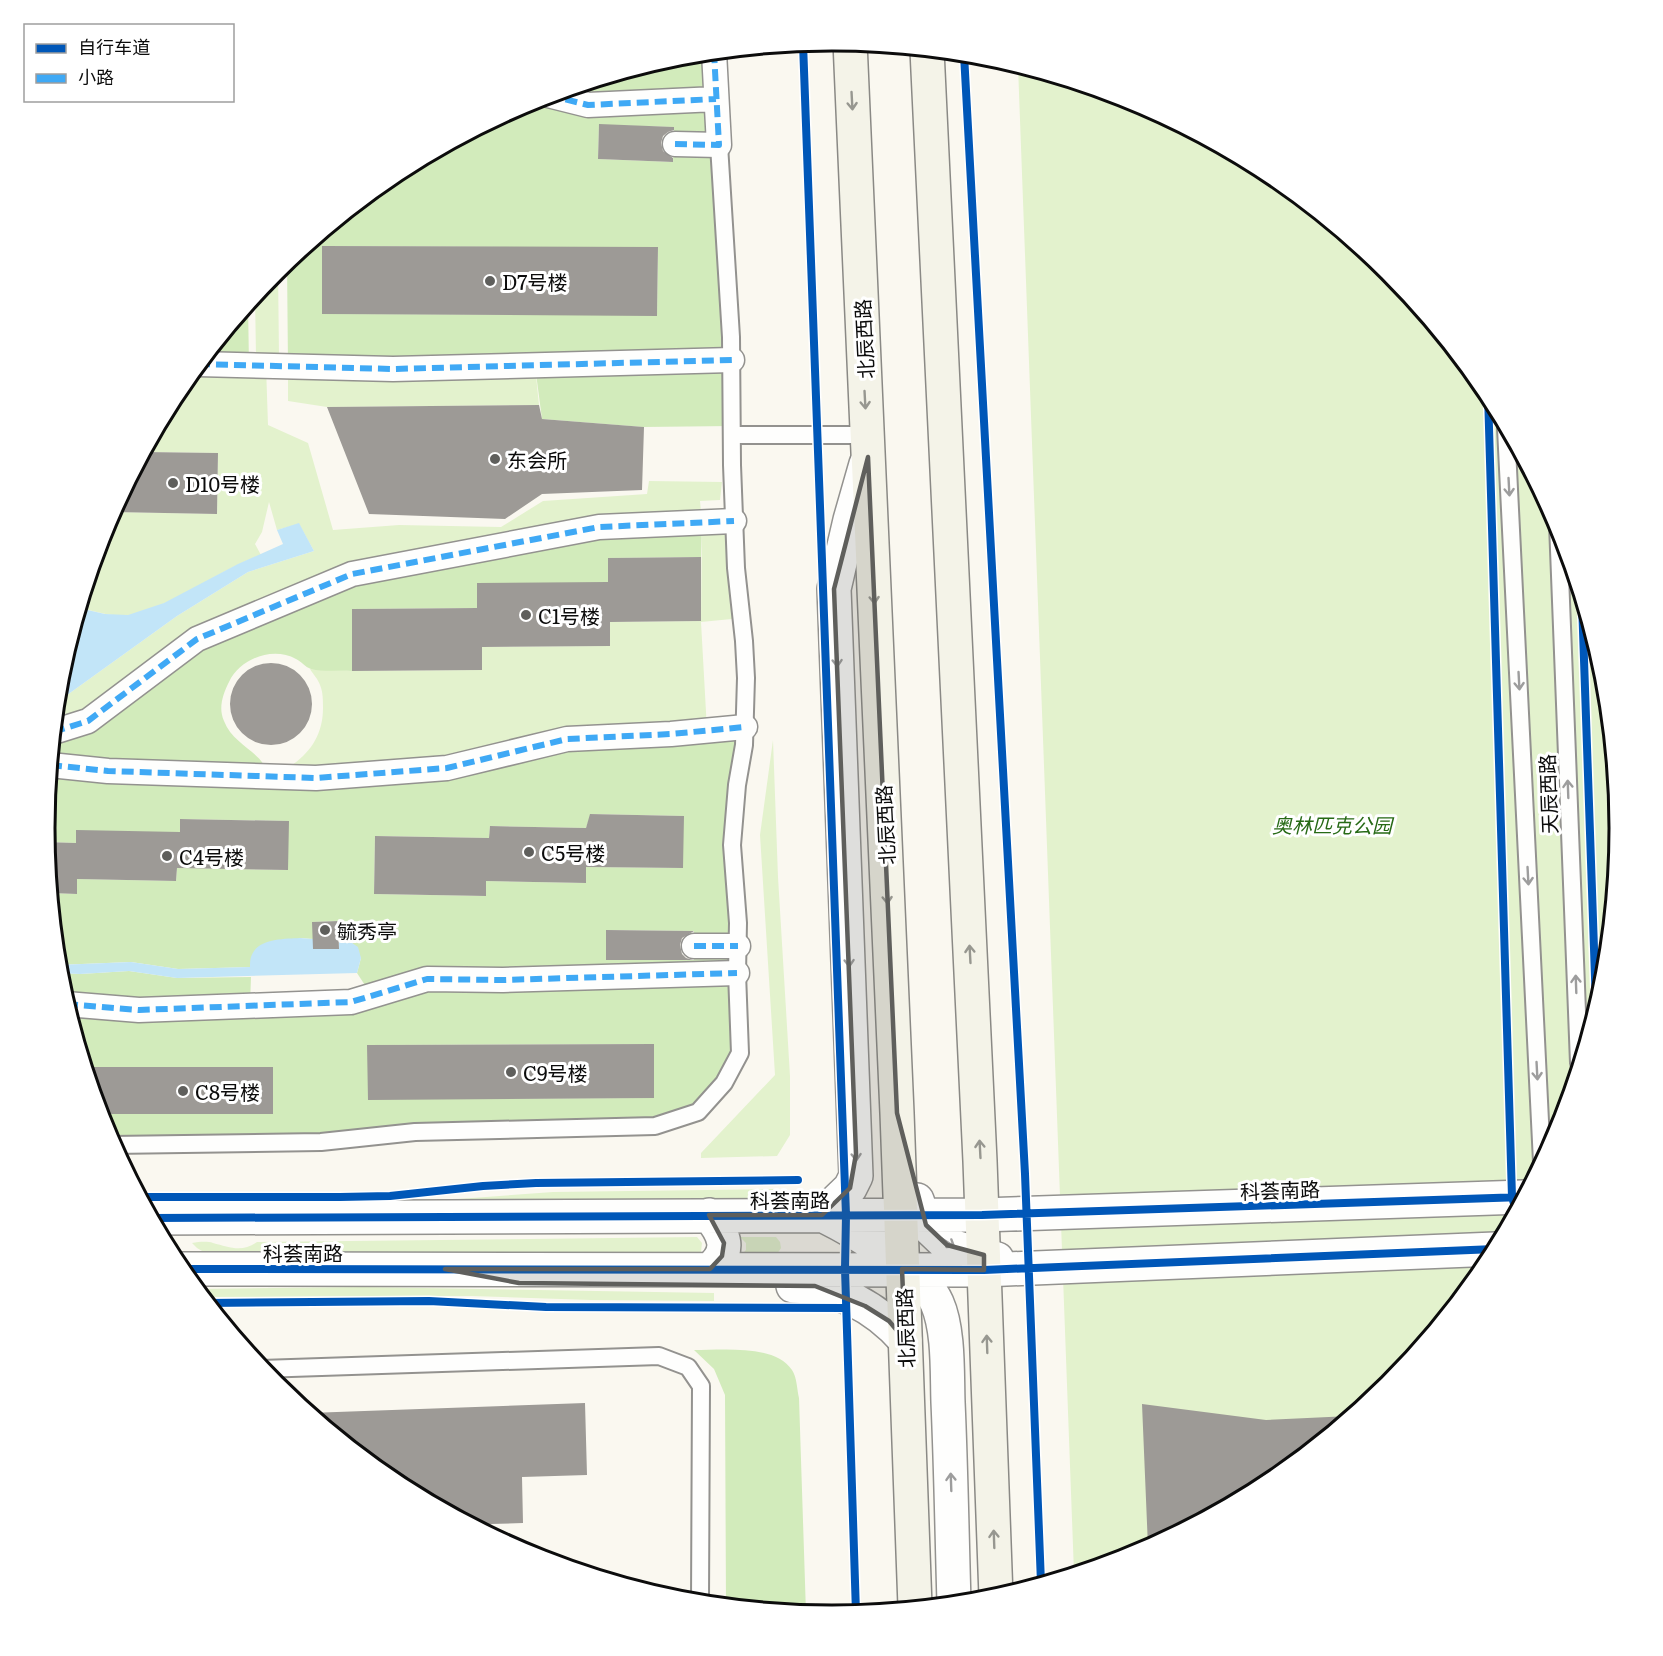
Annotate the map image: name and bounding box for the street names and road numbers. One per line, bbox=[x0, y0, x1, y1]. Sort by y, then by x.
street label: 北辰西路 bbox=[846, 298, 880, 380]
street label: 天辰西路 bbox=[1531, 754, 1563, 834]
street label: 北辰西路 bbox=[867, 784, 901, 866]
street label: 科荟南路 bbox=[1240, 1173, 1320, 1205]
street label: 科荟南路 bbox=[750, 1184, 830, 1214]
street label: 科荟南路 bbox=[263, 1237, 343, 1267]
street label: 北辰西路 bbox=[888, 1288, 920, 1368]

